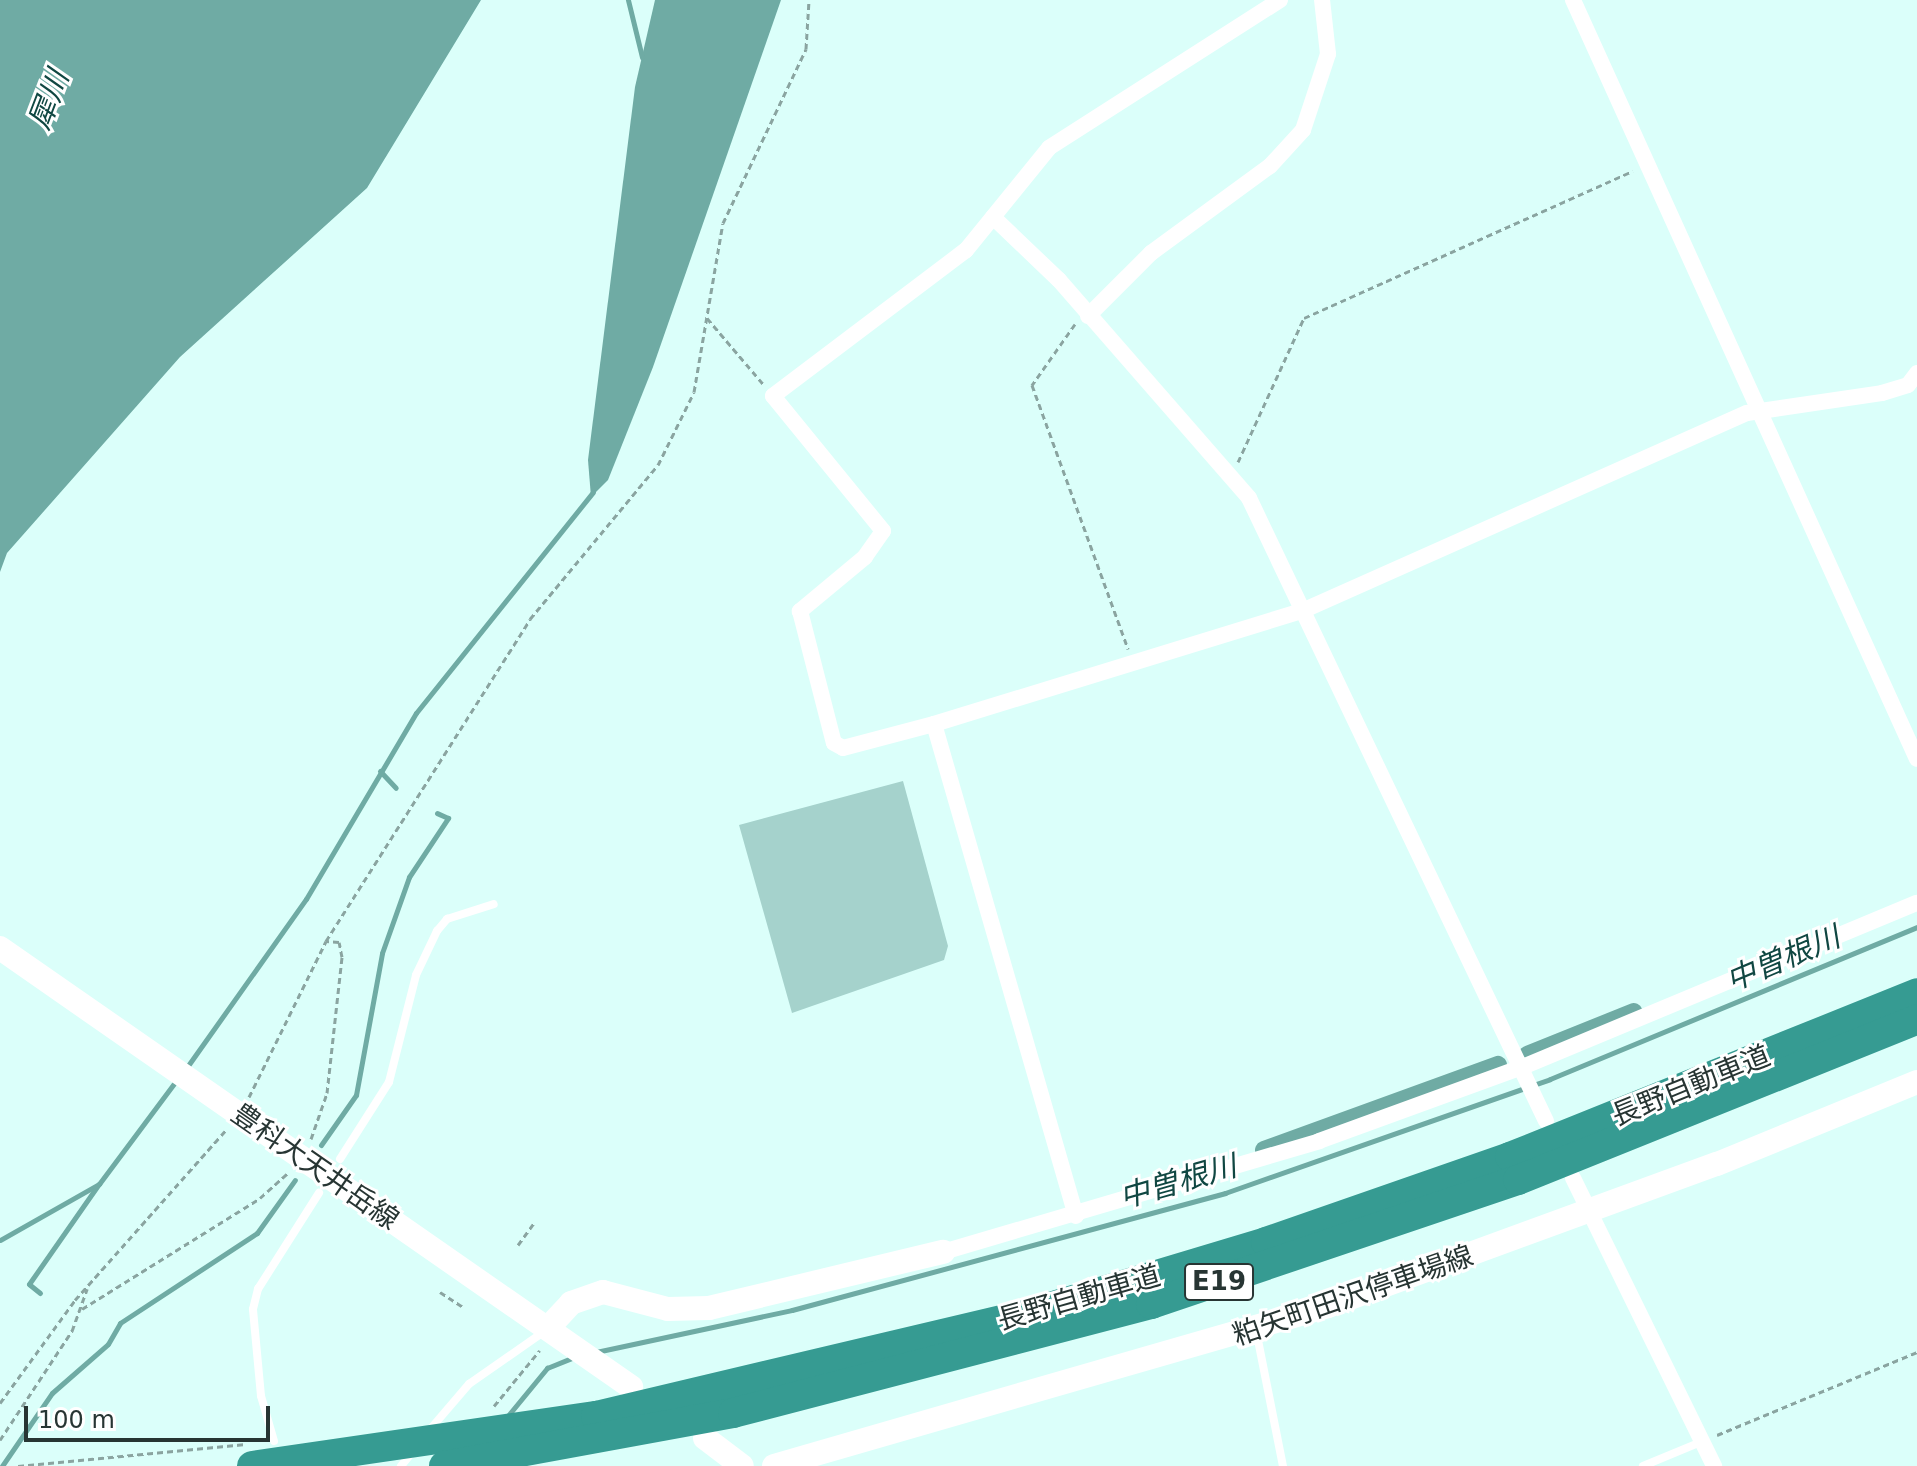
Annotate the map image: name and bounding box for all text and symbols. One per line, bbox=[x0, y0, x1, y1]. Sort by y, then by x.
water label: 犀川 bbox=[21, 66, 77, 134]
water label: 中曽根川 bbox=[1721, 919, 1845, 999]
street label: 長野自動車道 bbox=[1607, 1039, 1775, 1133]
street label: 豊科大天井岳線 bbox=[225, 1097, 405, 1237]
water label: 中曽根川 bbox=[1115, 1148, 1241, 1216]
street label: 粕矢町田沢停車場線 bbox=[1228, 1239, 1478, 1353]
street label: 長野自動車道 bbox=[994, 1259, 1164, 1337]
road number: E19 bbox=[1183, 1260, 1255, 1304]
scale bar bbox=[28, 1390, 274, 1440]
text: 100 m bbox=[38, 1406, 115, 1434]

